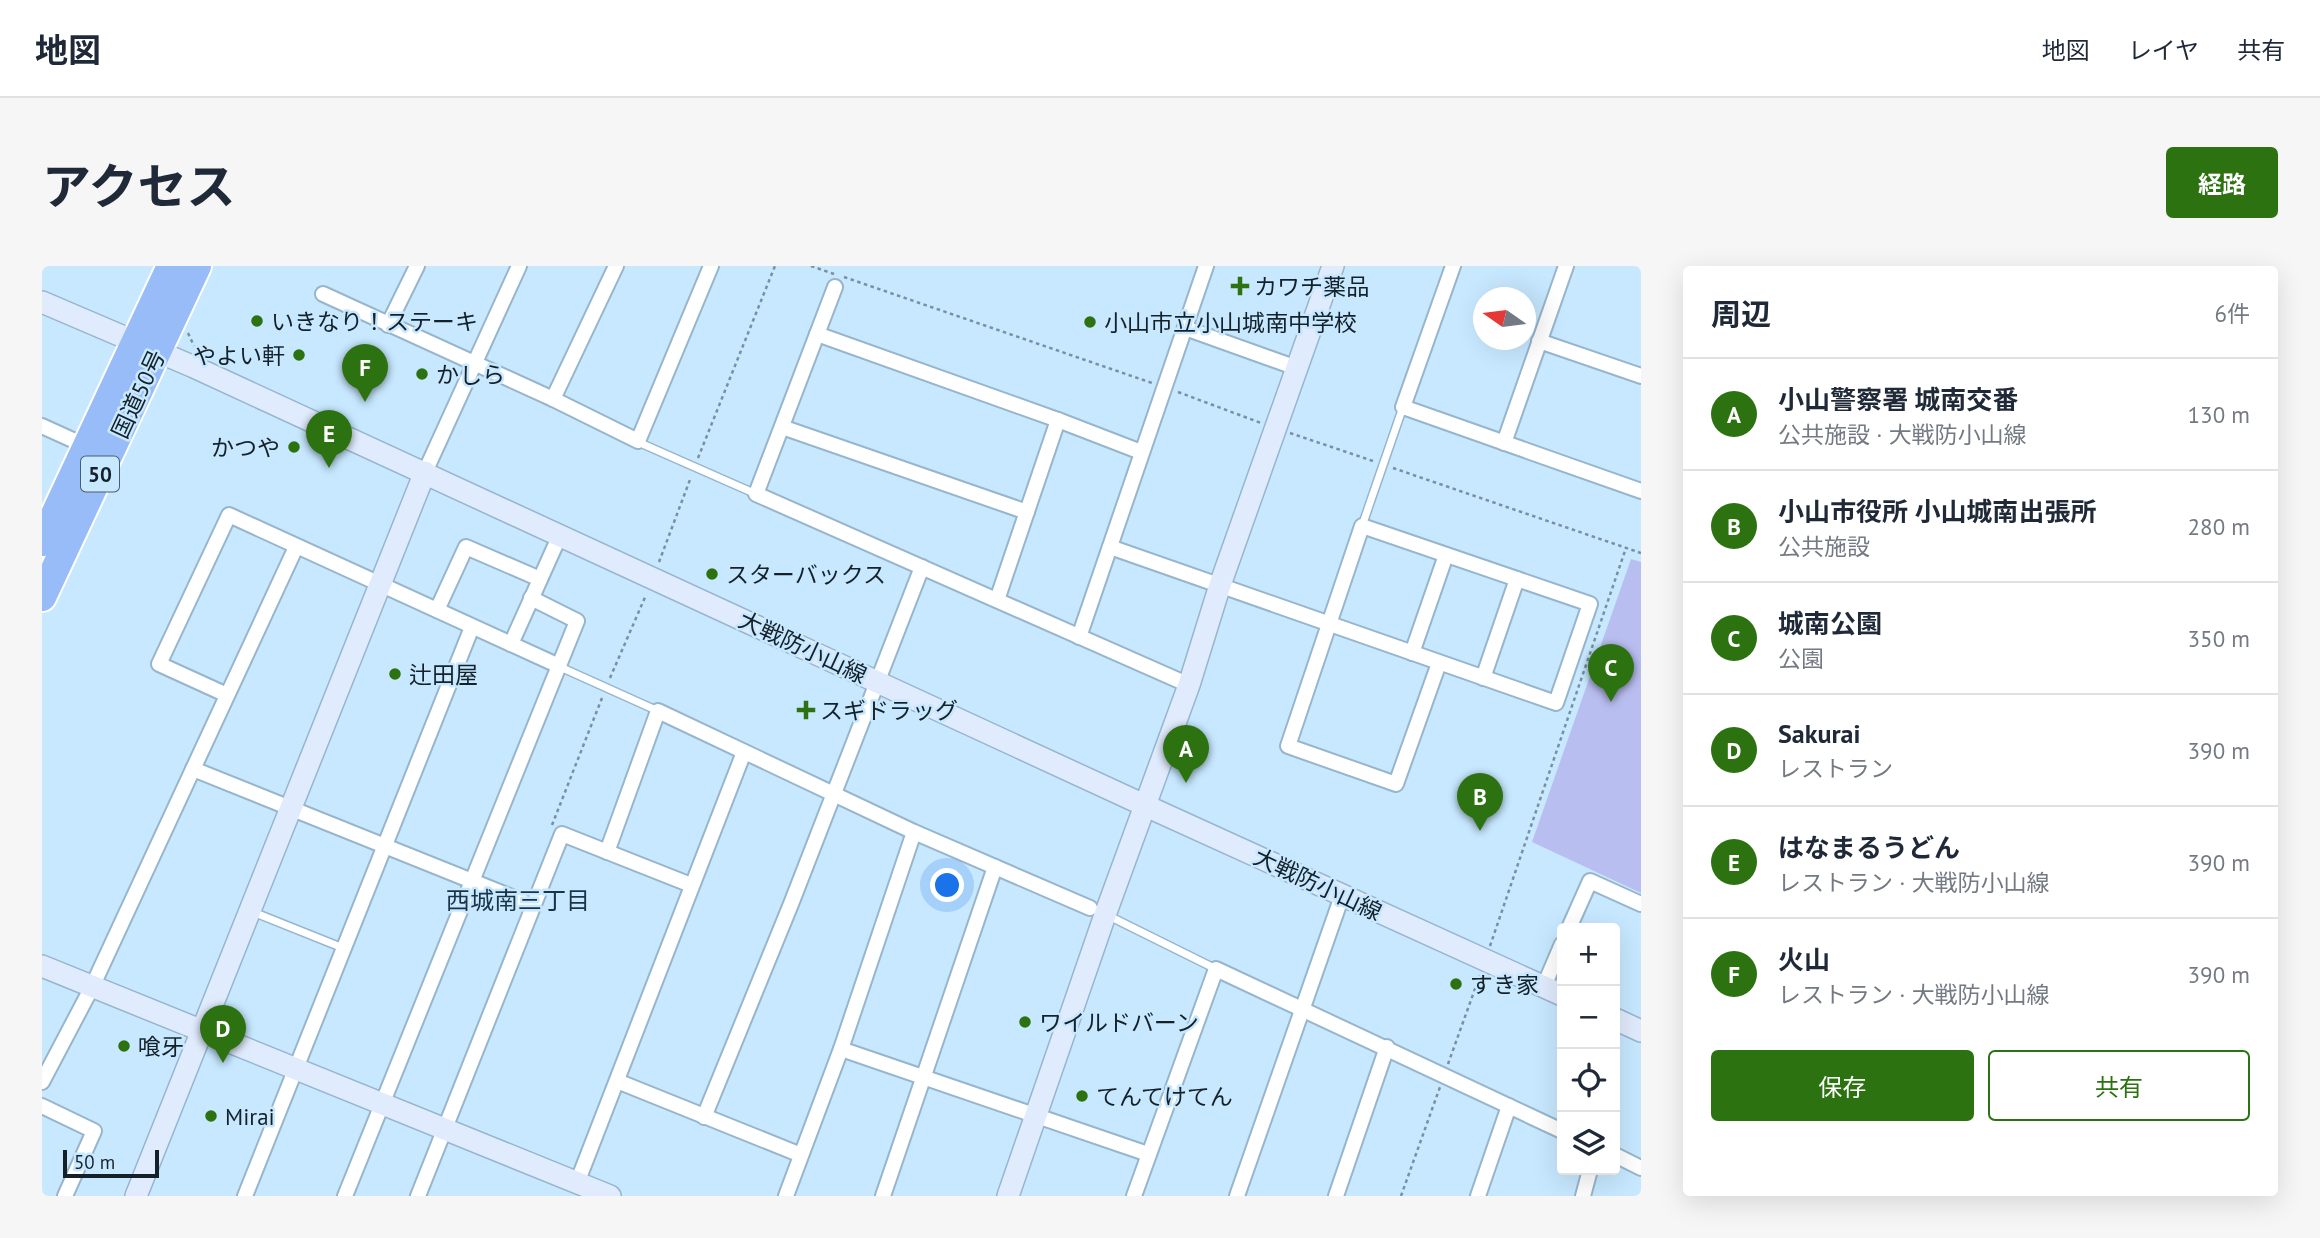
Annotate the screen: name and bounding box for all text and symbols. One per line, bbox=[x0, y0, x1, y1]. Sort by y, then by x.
text: 地図 bbox=[35, 28, 101, 71]
text: 地図 bbox=[2042, 35, 2090, 66]
text: レイヤ bbox=[2128, 35, 2199, 66]
text: 共有 bbox=[2237, 35, 2285, 66]
button: 経路 bbox=[2166, 147, 2278, 218]
text: アクセス bbox=[42, 154, 236, 218]
place label: カワチ薬品 bbox=[1254, 272, 1369, 301]
marker: カワチ薬品 bbox=[1232, 278, 1248, 294]
north arrow bbox=[1473, 287, 1536, 350]
text: 周辺 bbox=[1711, 294, 1771, 333]
text: 6件 bbox=[2214, 299, 2250, 328]
place label: いきなり！ステーキ bbox=[271, 307, 478, 336]
place label: 小山市立小山城南中学校 bbox=[1104, 308, 1357, 337]
marker: いきなり！ステーキ bbox=[249, 313, 265, 329]
marker: 小山市立小山城南中学校 bbox=[1082, 314, 1098, 330]
place label: やよい軒 bbox=[193, 341, 285, 370]
pin: F bbox=[342, 344, 388, 402]
street label: 国道50号 bbox=[105, 345, 171, 443]
marker: やよい軒 bbox=[291, 347, 307, 363]
place label: かしら bbox=[436, 360, 505, 389]
marker: かしら bbox=[414, 366, 430, 382]
text: 小山警察署 城南交番 bbox=[1778, 383, 2019, 416]
text: A bbox=[1727, 400, 1741, 429]
text: 130 m bbox=[2188, 400, 2250, 429]
pin: E bbox=[306, 410, 352, 468]
text: 公共施設 · 大戦防小山線 bbox=[1778, 420, 2026, 449]
place label: かつや bbox=[211, 433, 280, 462]
marker: かつや bbox=[286, 439, 302, 455]
road number: 50 bbox=[81, 456, 119, 492]
text: 小山市役所 小山城南出張所 bbox=[1778, 495, 2097, 528]
text: B bbox=[1727, 512, 1741, 541]
text: 280 m bbox=[2188, 512, 2250, 541]
text: 公共施設 bbox=[1778, 532, 1870, 561]
place label: スターバックス bbox=[726, 560, 886, 589]
marker: スターバックス bbox=[704, 566, 720, 582]
street label: 大戦防小山線 bbox=[734, 605, 872, 689]
text: 城南公園 bbox=[1778, 607, 1882, 640]
text: C bbox=[1728, 624, 1740, 653]
text: 350 m bbox=[2188, 624, 2250, 653]
pin: C bbox=[1588, 644, 1634, 702]
text: 公園 bbox=[1778, 644, 1824, 673]
place label: 辻田屋 bbox=[409, 660, 478, 689]
marker: 辻田屋 bbox=[387, 666, 403, 682]
place label: スギドラッグ bbox=[820, 696, 958, 725]
marker: スギドラッグ bbox=[798, 702, 814, 718]
text: Sakurai bbox=[1778, 717, 1860, 750]
pin: A bbox=[1163, 725, 1209, 783]
text: D bbox=[1727, 736, 1741, 765]
text: 390 m bbox=[2188, 736, 2250, 765]
text: レストラン bbox=[1778, 754, 1893, 783]
pin: B bbox=[1457, 773, 1503, 831]
text: はなまるうどん bbox=[1778, 831, 1960, 864]
street label: 大戦防小山線 bbox=[1249, 842, 1387, 926]
text: E bbox=[1728, 848, 1740, 877]
text: 390 m bbox=[2188, 848, 2250, 877]
your location bbox=[930, 868, 964, 902]
text: レストラン · 大戦防小山線 bbox=[1778, 868, 2049, 897]
district label: 西城南三丁目 bbox=[446, 885, 590, 916]
map controls bbox=[1557, 923, 1620, 1175]
button: + bbox=[1557, 923, 1620, 986]
text: 火山 bbox=[1778, 943, 1830, 976]
text: F bbox=[1728, 960, 1740, 989]
text: 390 m bbox=[2188, 960, 2250, 989]
place label: すき家 bbox=[1470, 970, 1539, 999]
marker: すき家 bbox=[1448, 976, 1464, 992]
text: レストラン · 大戦防小山線 bbox=[1778, 980, 2049, 1009]
button: − bbox=[1557, 986, 1620, 1049]
pin: D bbox=[200, 1005, 246, 1063]
place label: ワイルドバーン bbox=[1039, 1008, 1199, 1037]
marker: ワイルドバーン bbox=[1017, 1014, 1033, 1030]
place label: 喰牙 bbox=[138, 1032, 184, 1061]
marker: 喰牙 bbox=[116, 1038, 132, 1054]
button: locate bbox=[1557, 1049, 1620, 1112]
button: 保存 bbox=[1711, 1050, 1974, 1121]
button: 共有 bbox=[1988, 1050, 2250, 1121]
place label: てんてけてん bbox=[1096, 1082, 1233, 1111]
marker: てんてけてん bbox=[1074, 1088, 1090, 1104]
place label: Mirai bbox=[225, 1102, 275, 1131]
marker: Mirai bbox=[203, 1108, 219, 1124]
button: layers bbox=[1557, 1112, 1620, 1175]
scale bar bbox=[63, 1147, 159, 1179]
text: 50 m bbox=[74, 1150, 115, 1174]

